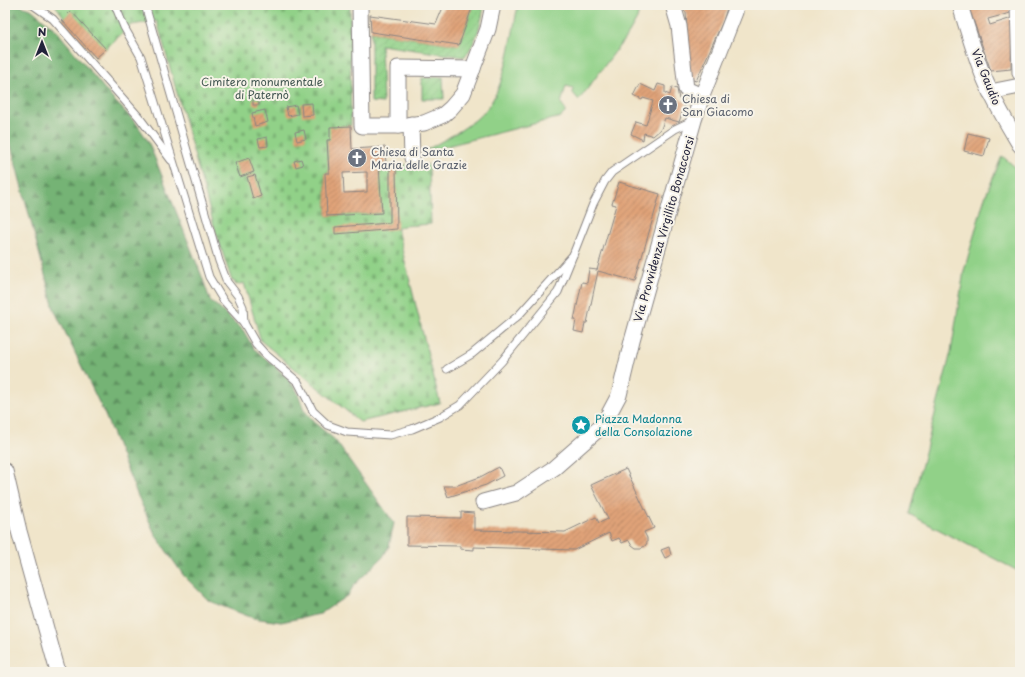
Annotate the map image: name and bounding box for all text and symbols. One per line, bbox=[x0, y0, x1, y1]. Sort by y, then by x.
north arrow bbox=[22, 22, 62, 62]
text: N bbox=[38, 23, 47, 40]
street label: Via Gaudio bbox=[967, 46, 1005, 107]
park label: Cimitero monumentale di Paternò bbox=[201, 73, 323, 103]
place label: Chiesa di San Giacomo bbox=[682, 90, 753, 120]
church icon: Chiesa di San Giacomo bbox=[657, 94, 679, 116]
street label: Via Provvidenza Virgillito Bonaccorsi bbox=[629, 134, 698, 324]
place label: Chiesa di Santa Maria delle Grazie bbox=[371, 143, 468, 173]
church icon: Chiesa di Santa Maria delle Grazie bbox=[346, 147, 368, 169]
place label: Piazza Madonna della Consolazione bbox=[595, 410, 693, 440]
place icon: Piazza Madonna della Consolazione bbox=[570, 414, 592, 436]

